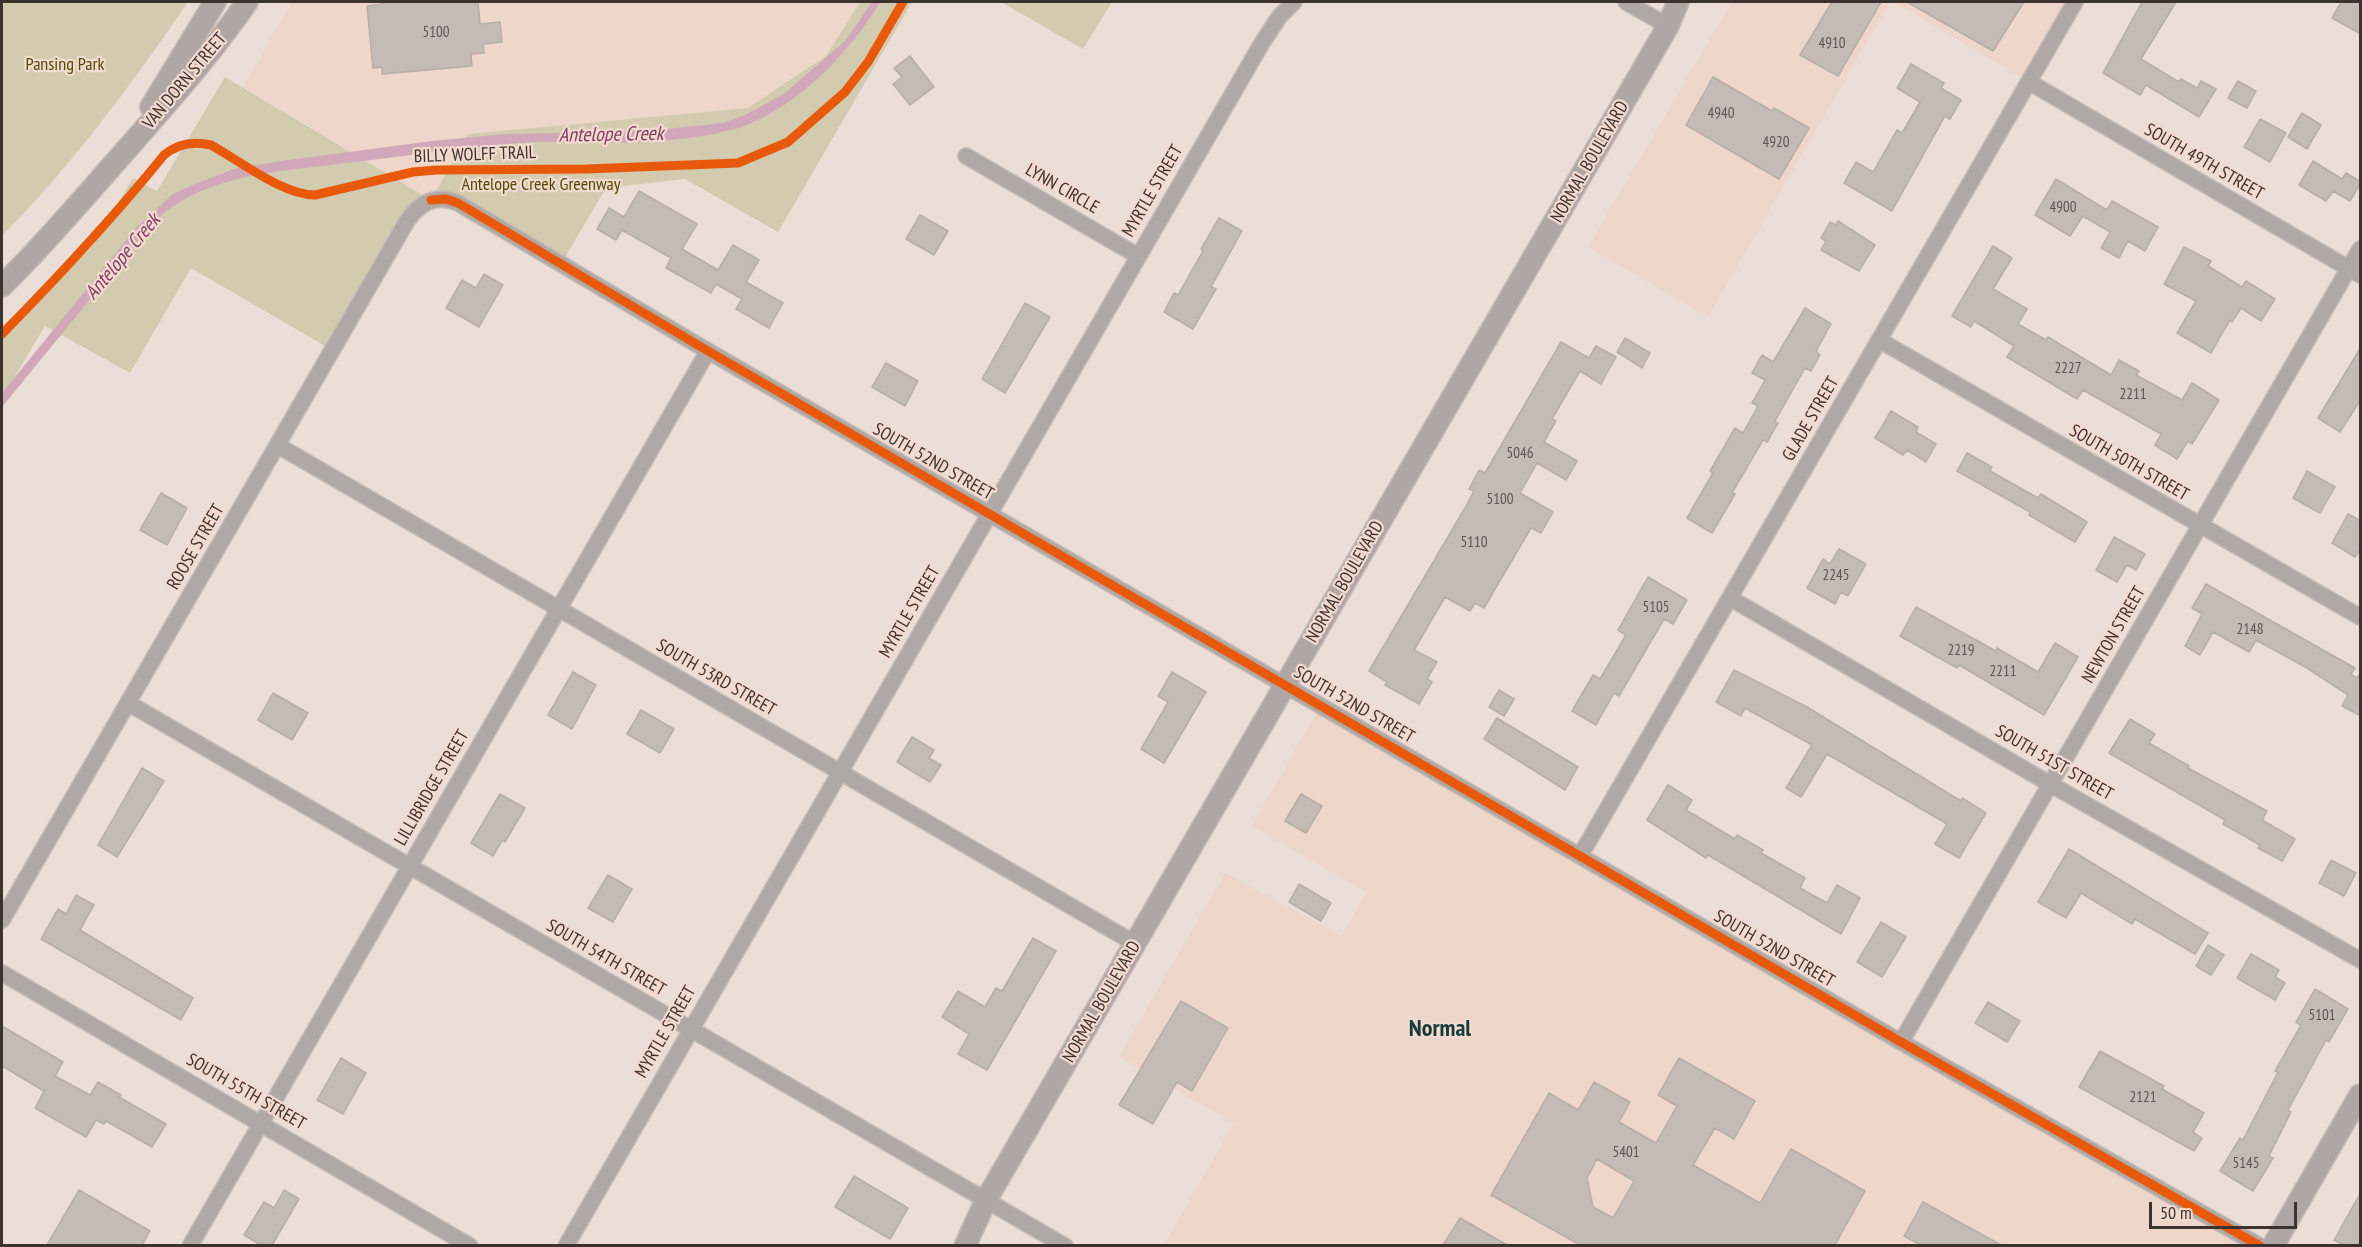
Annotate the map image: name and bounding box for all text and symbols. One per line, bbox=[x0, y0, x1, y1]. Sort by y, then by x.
house number: 5100 bbox=[423, 24, 449, 42]
street label: VAN DORN STREET bbox=[138, 28, 232, 134]
house number: 4910 bbox=[1819, 35, 1845, 53]
park label: Pansing Park bbox=[26, 54, 104, 76]
street label: NORMAL BOULEVARD bbox=[1546, 97, 1634, 227]
house number: 4940 bbox=[1708, 105, 1734, 123]
street label: SOUTH 49TH STREET bbox=[2141, 119, 2267, 205]
water label: Antelope Creek bbox=[558, 122, 664, 148]
house number: 4920 bbox=[1763, 134, 1789, 152]
street label: MYRTLE STREET bbox=[1118, 141, 1188, 241]
street label: BILLY WOLFF TRAIL bbox=[414, 142, 536, 168]
street label: LYNN CIRCLE bbox=[1021, 159, 1103, 219]
park label: Antelope Creek Greenway bbox=[461, 174, 621, 196]
house number: 4900 bbox=[2050, 199, 2076, 217]
water label: Antelope Creek bbox=[80, 209, 166, 305]
house number: 2227 bbox=[2055, 360, 2081, 378]
street label: GLADE STREET bbox=[1778, 373, 1844, 465]
house number: 2211 bbox=[2120, 386, 2146, 404]
street label: SOUTH 52ND STREET bbox=[869, 419, 997, 505]
street label: SOUTH 50TH STREET bbox=[2066, 420, 2192, 506]
house number: 5046 bbox=[1507, 445, 1533, 463]
house number: 5100 bbox=[1487, 491, 1513, 509]
street label: ROOSE STREET bbox=[163, 500, 229, 594]
street label: NORMAL BOULEVARD bbox=[1301, 517, 1389, 647]
house number: 5110 bbox=[1461, 534, 1487, 552]
street label: MYRTLE STREET bbox=[875, 562, 945, 662]
house number: 2245 bbox=[1823, 567, 1849, 585]
street label: NEWTON STREET bbox=[2078, 583, 2150, 687]
house number: 5105 bbox=[1643, 599, 1669, 617]
house number: 2148 bbox=[2237, 621, 2263, 639]
street label: SOUTH 53RD STREET bbox=[652, 635, 780, 721]
house number: 2219 bbox=[1948, 642, 1974, 660]
street label: SOUTH 52ND STREET bbox=[1290, 662, 1418, 748]
house number: 2211 bbox=[1990, 663, 2016, 681]
street label: SOUTH 51ST STREET bbox=[1991, 721, 2117, 805]
street label: LILLIBRIDGE STREET bbox=[390, 726, 474, 850]
street label: SOUTH 52ND STREET bbox=[1710, 906, 1838, 992]
street label: SOUTH 54TH STREET bbox=[543, 915, 669, 1001]
street label: NORMAL BOULEVARD bbox=[1058, 937, 1146, 1067]
street label: MYRTLE STREET bbox=[631, 982, 701, 1082]
house number: 5101 bbox=[2309, 1007, 2335, 1025]
district label: Normal bbox=[1409, 1015, 1471, 1043]
street label: SOUTH 55TH STREET bbox=[183, 1049, 309, 1135]
house number: 2121 bbox=[2130, 1089, 2156, 1107]
house number: 5401 bbox=[1613, 1144, 1639, 1162]
house number: 5145 bbox=[2233, 1155, 2259, 1173]
scale bar bbox=[2152, 1190, 2300, 1228]
text: 50 m bbox=[2160, 1201, 2192, 1224]

